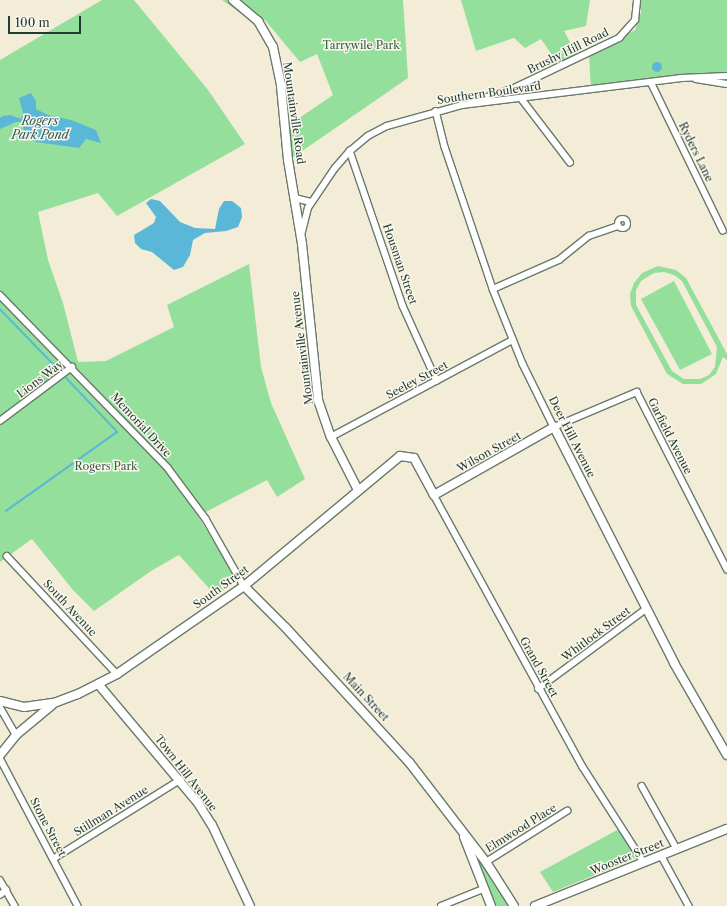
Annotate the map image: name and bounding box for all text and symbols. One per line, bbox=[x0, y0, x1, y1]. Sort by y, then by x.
scale bar bbox=[10, 8, 83, 34]
text: 100 m bbox=[15, 15, 50, 30]
street label: Brushy Hill Road bbox=[525, 26, 611, 76]
park label: Tarrywile Park bbox=[322, 38, 400, 52]
street label: Mountainville Road bbox=[280, 61, 308, 165]
street label: Southern Boulevard bbox=[436, 79, 542, 107]
water label: Rogers Park Pond bbox=[11, 114, 69, 142]
street label: Ryders Lane bbox=[676, 120, 716, 184]
street label: Housman Street bbox=[380, 222, 420, 306]
street label: Mountainville Avenue bbox=[288, 290, 316, 406]
street label: Lions Way bbox=[14, 357, 66, 401]
street label: Seeley Street bbox=[384, 358, 450, 402]
street label: Memorial Drive bbox=[108, 390, 174, 460]
street label: Deer Hill Avenue bbox=[546, 394, 598, 480]
street label: Garfield Avenue bbox=[645, 395, 695, 477]
street label: Wilson Street bbox=[455, 429, 523, 475]
park label: Rogers Park bbox=[75, 459, 137, 473]
street label: South Street bbox=[191, 563, 251, 611]
street label: South Avenue bbox=[40, 577, 100, 639]
street label: Whitlock Street bbox=[559, 604, 633, 664]
street label: Grand Street bbox=[517, 635, 561, 699]
street label: Main Street bbox=[340, 670, 392, 724]
street label: Town Hill Avenue bbox=[152, 732, 220, 814]
street label: Stillman Avenue bbox=[71, 783, 151, 839]
street label: Stone Street bbox=[27, 795, 69, 859]
street label: Elmwood Place bbox=[483, 801, 559, 855]
street label: Wooster Street bbox=[588, 836, 666, 878]

